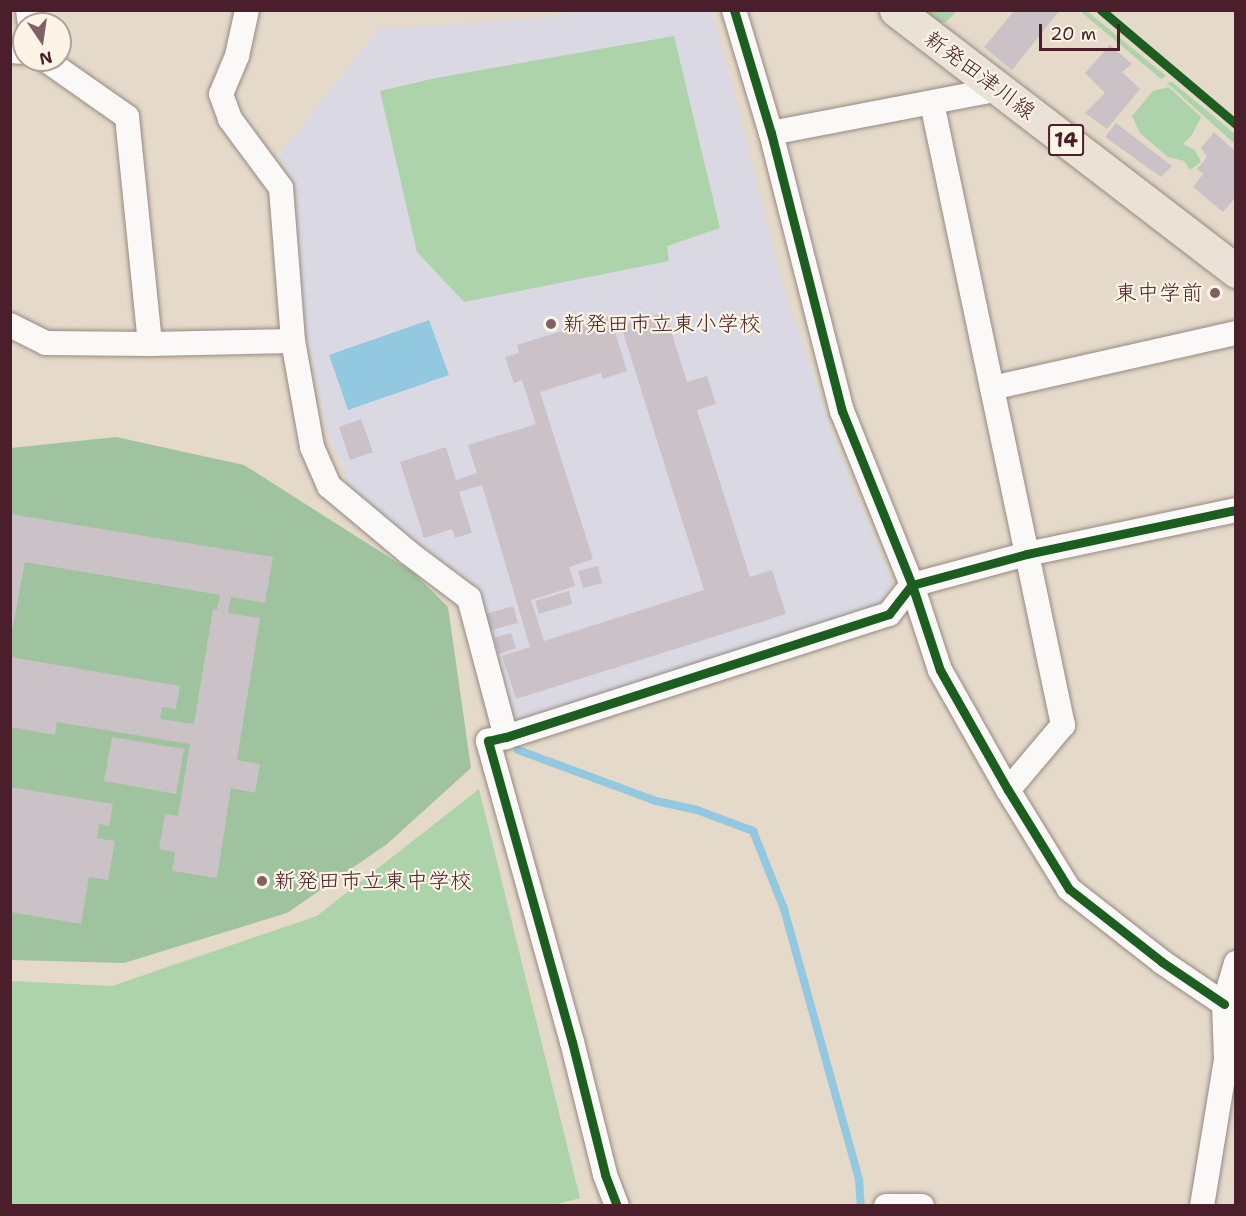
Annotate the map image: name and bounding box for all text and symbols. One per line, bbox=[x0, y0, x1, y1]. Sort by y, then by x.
north arrow bbox=[12, 12, 72, 72]
scale bar bbox=[1042, 12, 1123, 50]
text: 20 m bbox=[1050, 22, 1096, 46]
street label: 新発田津川線 bbox=[919, 25, 1041, 125]
text: N bbox=[37, 46, 54, 70]
road number: 14 bbox=[1048, 122, 1084, 158]
place label: 東中学前 bbox=[1115, 280, 1203, 306]
marker: 東中学前 bbox=[1208, 286, 1222, 300]
place label: 新発田市立東小学校 bbox=[563, 311, 761, 337]
marker: 新発田市立東小学校 bbox=[544, 317, 558, 331]
place label: 新発田市立東中学校 bbox=[274, 868, 472, 894]
marker: 新発田市立東中学校 bbox=[255, 874, 269, 888]

